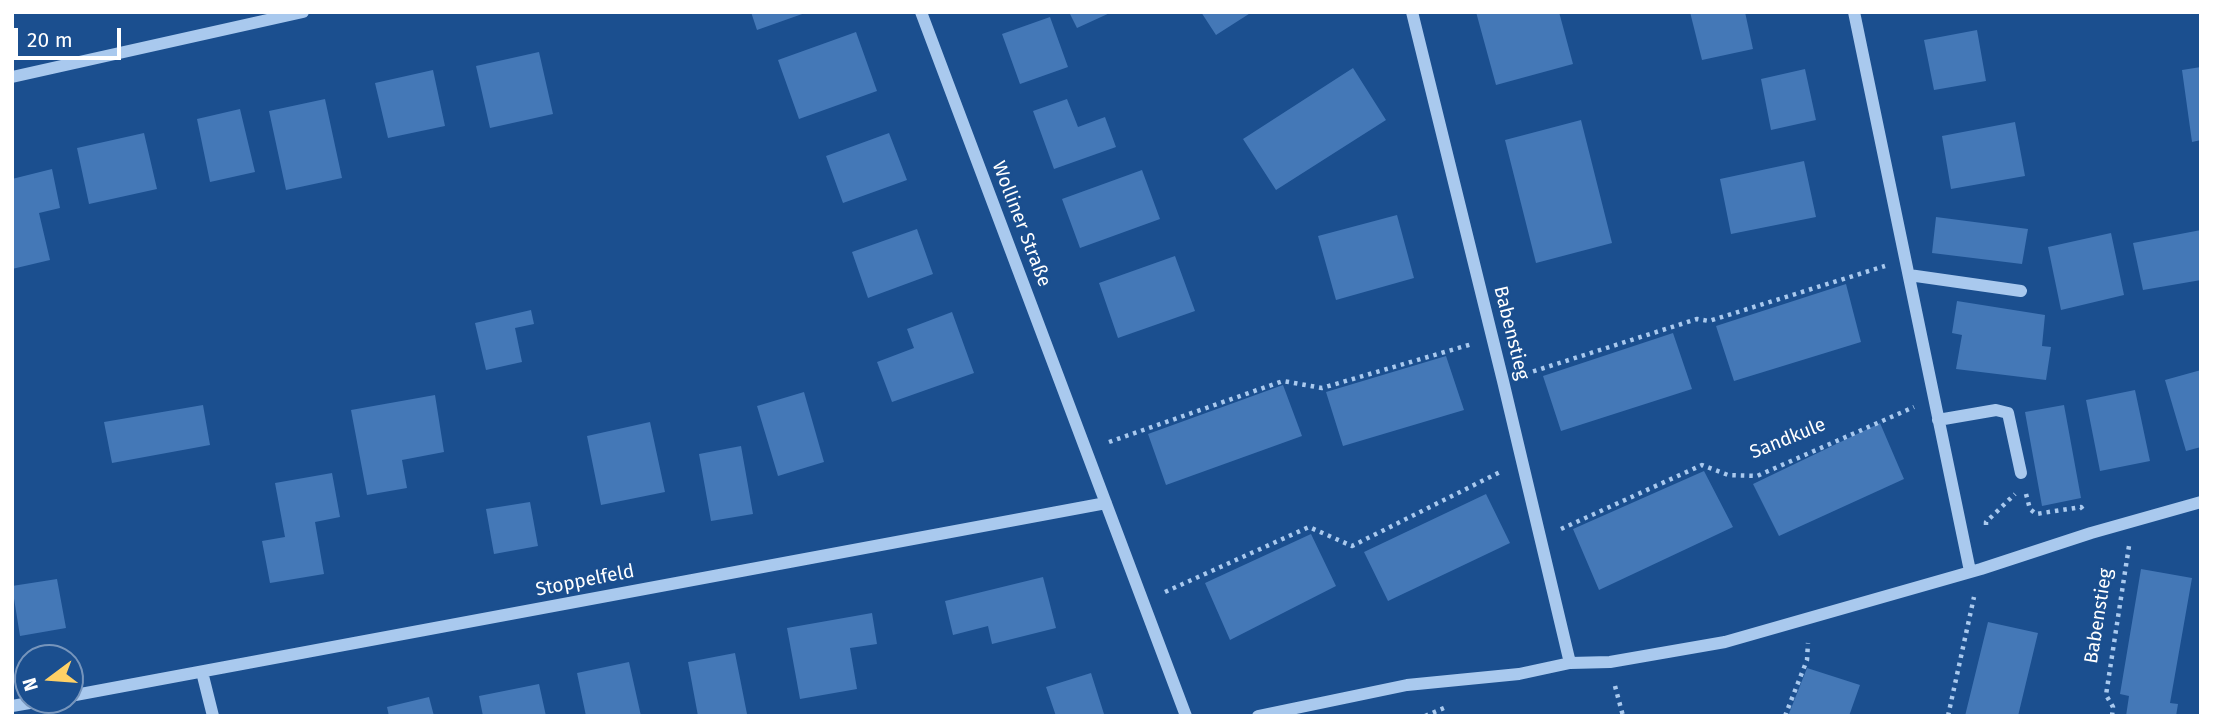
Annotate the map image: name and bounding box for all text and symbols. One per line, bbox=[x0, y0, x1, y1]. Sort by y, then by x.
scale bar bbox=[18, 14, 124, 58]
text: 20 m bbox=[27, 27, 73, 53]
street label: Wolliner Straße bbox=[987, 158, 1055, 290]
street label: Babenstieg bbox=[1488, 284, 1534, 382]
street label: Sandkule bbox=[1747, 414, 1829, 464]
street label: Stoppelfeld bbox=[534, 560, 636, 602]
street label: Babenstieg bbox=[2080, 567, 2118, 665]
north arrow bbox=[14, 644, 84, 714]
text: N bbox=[17, 675, 43, 694]

